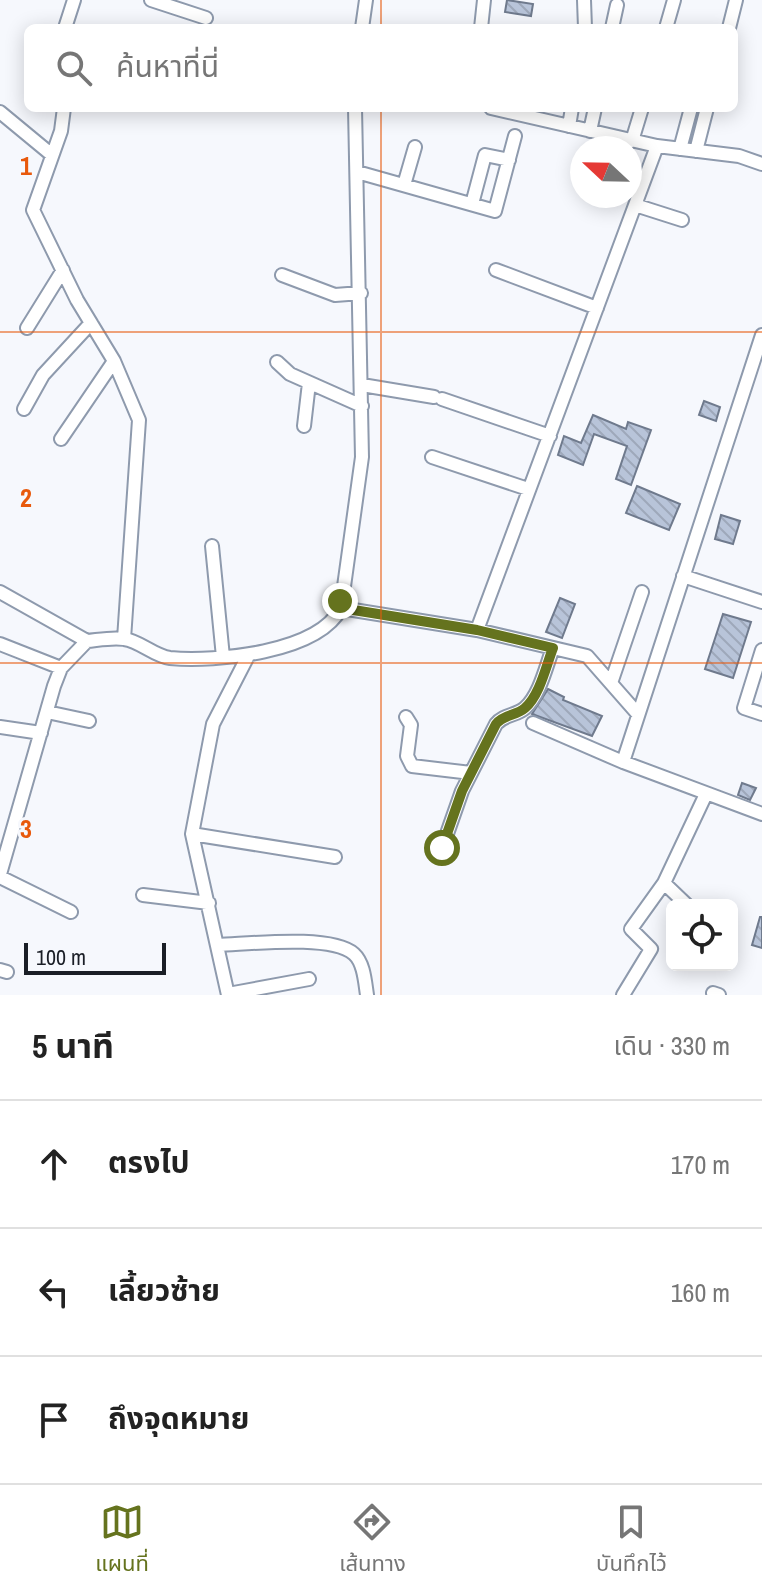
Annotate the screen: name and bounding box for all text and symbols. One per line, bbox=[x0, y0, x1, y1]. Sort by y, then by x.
search box bbox=[24, 24, 738, 112]
icon: search bbox=[52, 46, 96, 90]
text: ค้นหาที่นี่ bbox=[116, 46, 219, 86]
north arrow bbox=[570, 136, 642, 208]
text: 1 bbox=[20, 148, 32, 183]
text: 2 bbox=[20, 480, 32, 515]
route end bbox=[322, 583, 358, 619]
text: 3 bbox=[20, 811, 32, 846]
route start bbox=[424, 830, 460, 866]
map controls bbox=[666, 899, 738, 971]
button: locate bbox=[666, 899, 738, 971]
scale bar bbox=[24, 939, 166, 975]
text: 100 m bbox=[36, 942, 86, 972]
text: 5 นาที bbox=[32, 1023, 114, 1069]
text: เดิน · 330 m bbox=[614, 1028, 730, 1063]
icon: ahead bbox=[32, 1142, 76, 1186]
text: ตรงไป bbox=[108, 1142, 190, 1182]
text: 170 m bbox=[671, 1147, 730, 1182]
icon: left bbox=[32, 1270, 76, 1314]
text: เลี้ยวซ้าย bbox=[108, 1270, 220, 1310]
text: 160 m bbox=[671, 1275, 730, 1310]
icon: arrive bbox=[32, 1398, 76, 1442]
text: ถึงจุดหมาย bbox=[108, 1398, 249, 1438]
tab: แผนที่ bbox=[95, 1500, 149, 1581]
tab: เส้นทาง bbox=[339, 1500, 406, 1581]
tab: บันทึกไว้ bbox=[596, 1500, 667, 1581]

